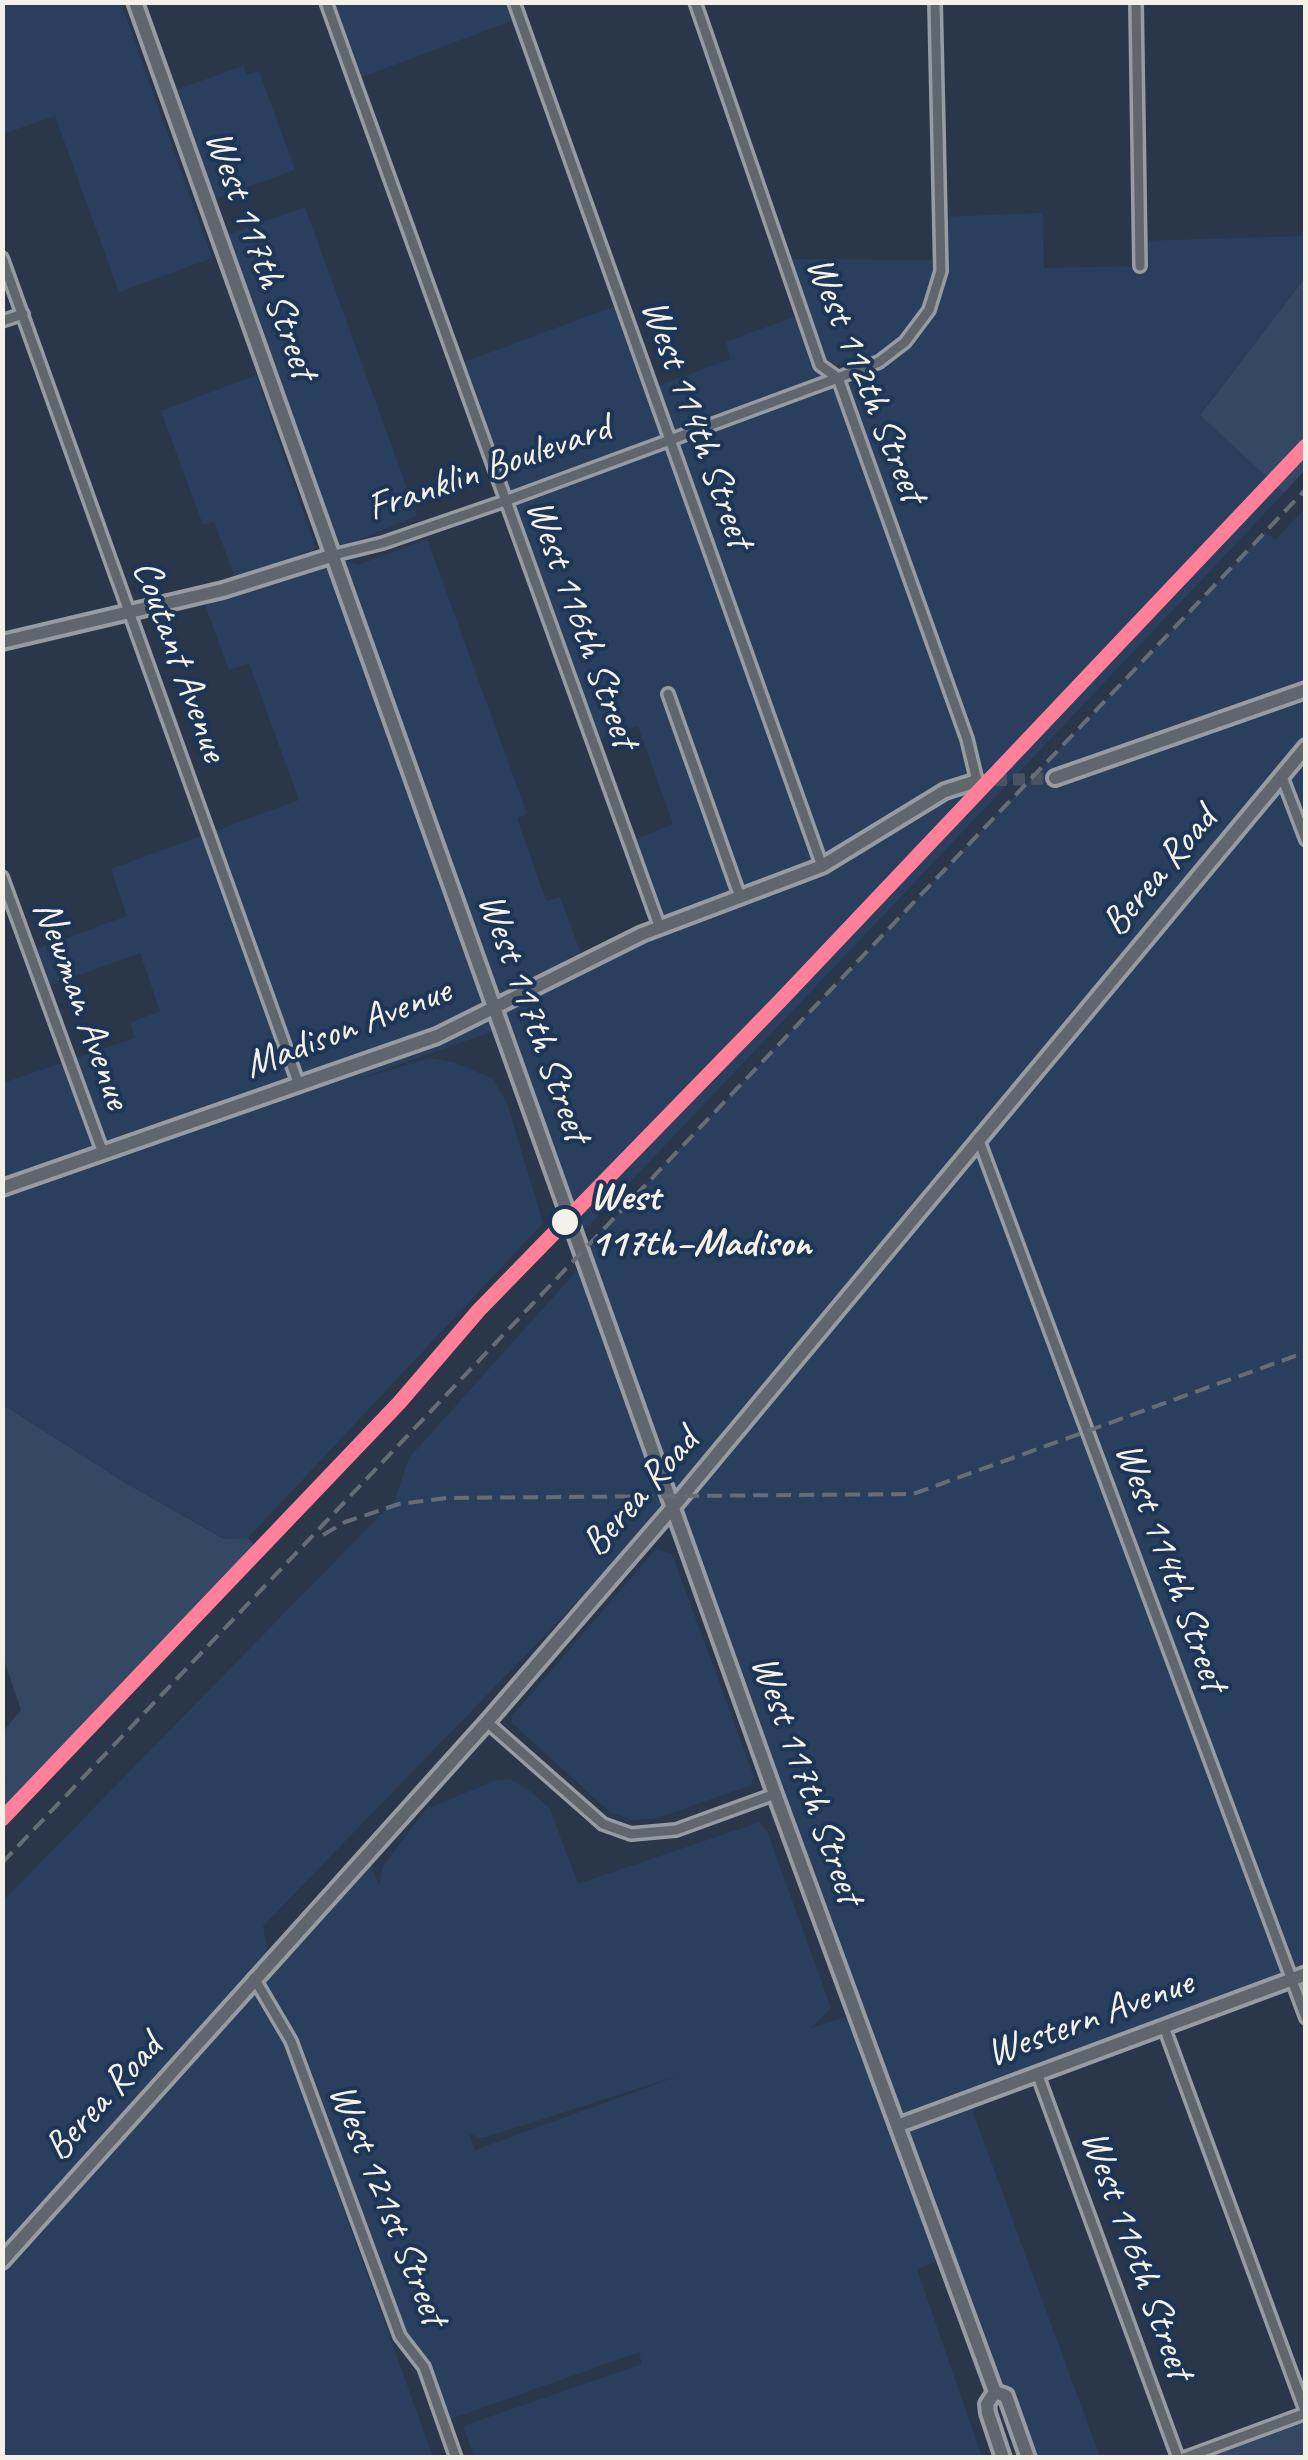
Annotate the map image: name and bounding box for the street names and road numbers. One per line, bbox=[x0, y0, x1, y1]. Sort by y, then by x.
street label: West 117th Street bbox=[193, 124, 327, 386]
street label: West 112th Street bbox=[794, 250, 936, 510]
street label: West 114th Street bbox=[629, 293, 763, 555]
street label: Franklin Boulevard bbox=[361, 405, 617, 533]
street label: West 116th Street bbox=[514, 493, 648, 755]
street label: Coutant Avenue bbox=[120, 554, 238, 768]
street label: Berea Road bbox=[1092, 797, 1228, 947]
street label: West 117th Street bbox=[466, 887, 600, 1149]
street label: Newman Avenue bbox=[21, 894, 141, 1116]
street label: Madison Avenue bbox=[238, 968, 458, 1090]
street label: Berea Road bbox=[572, 1419, 710, 1567]
street label: West 114th Street bbox=[1103, 1436, 1237, 1698]
street label: West 117th Street bbox=[739, 1649, 873, 1911]
street label: Western Avenue bbox=[980, 1959, 1200, 2079]
street label: Berea Road bbox=[35, 2025, 173, 2171]
street label: West 121st Street bbox=[317, 2077, 457, 2333]
street label: West 116th Street bbox=[1069, 2124, 1203, 2386]

